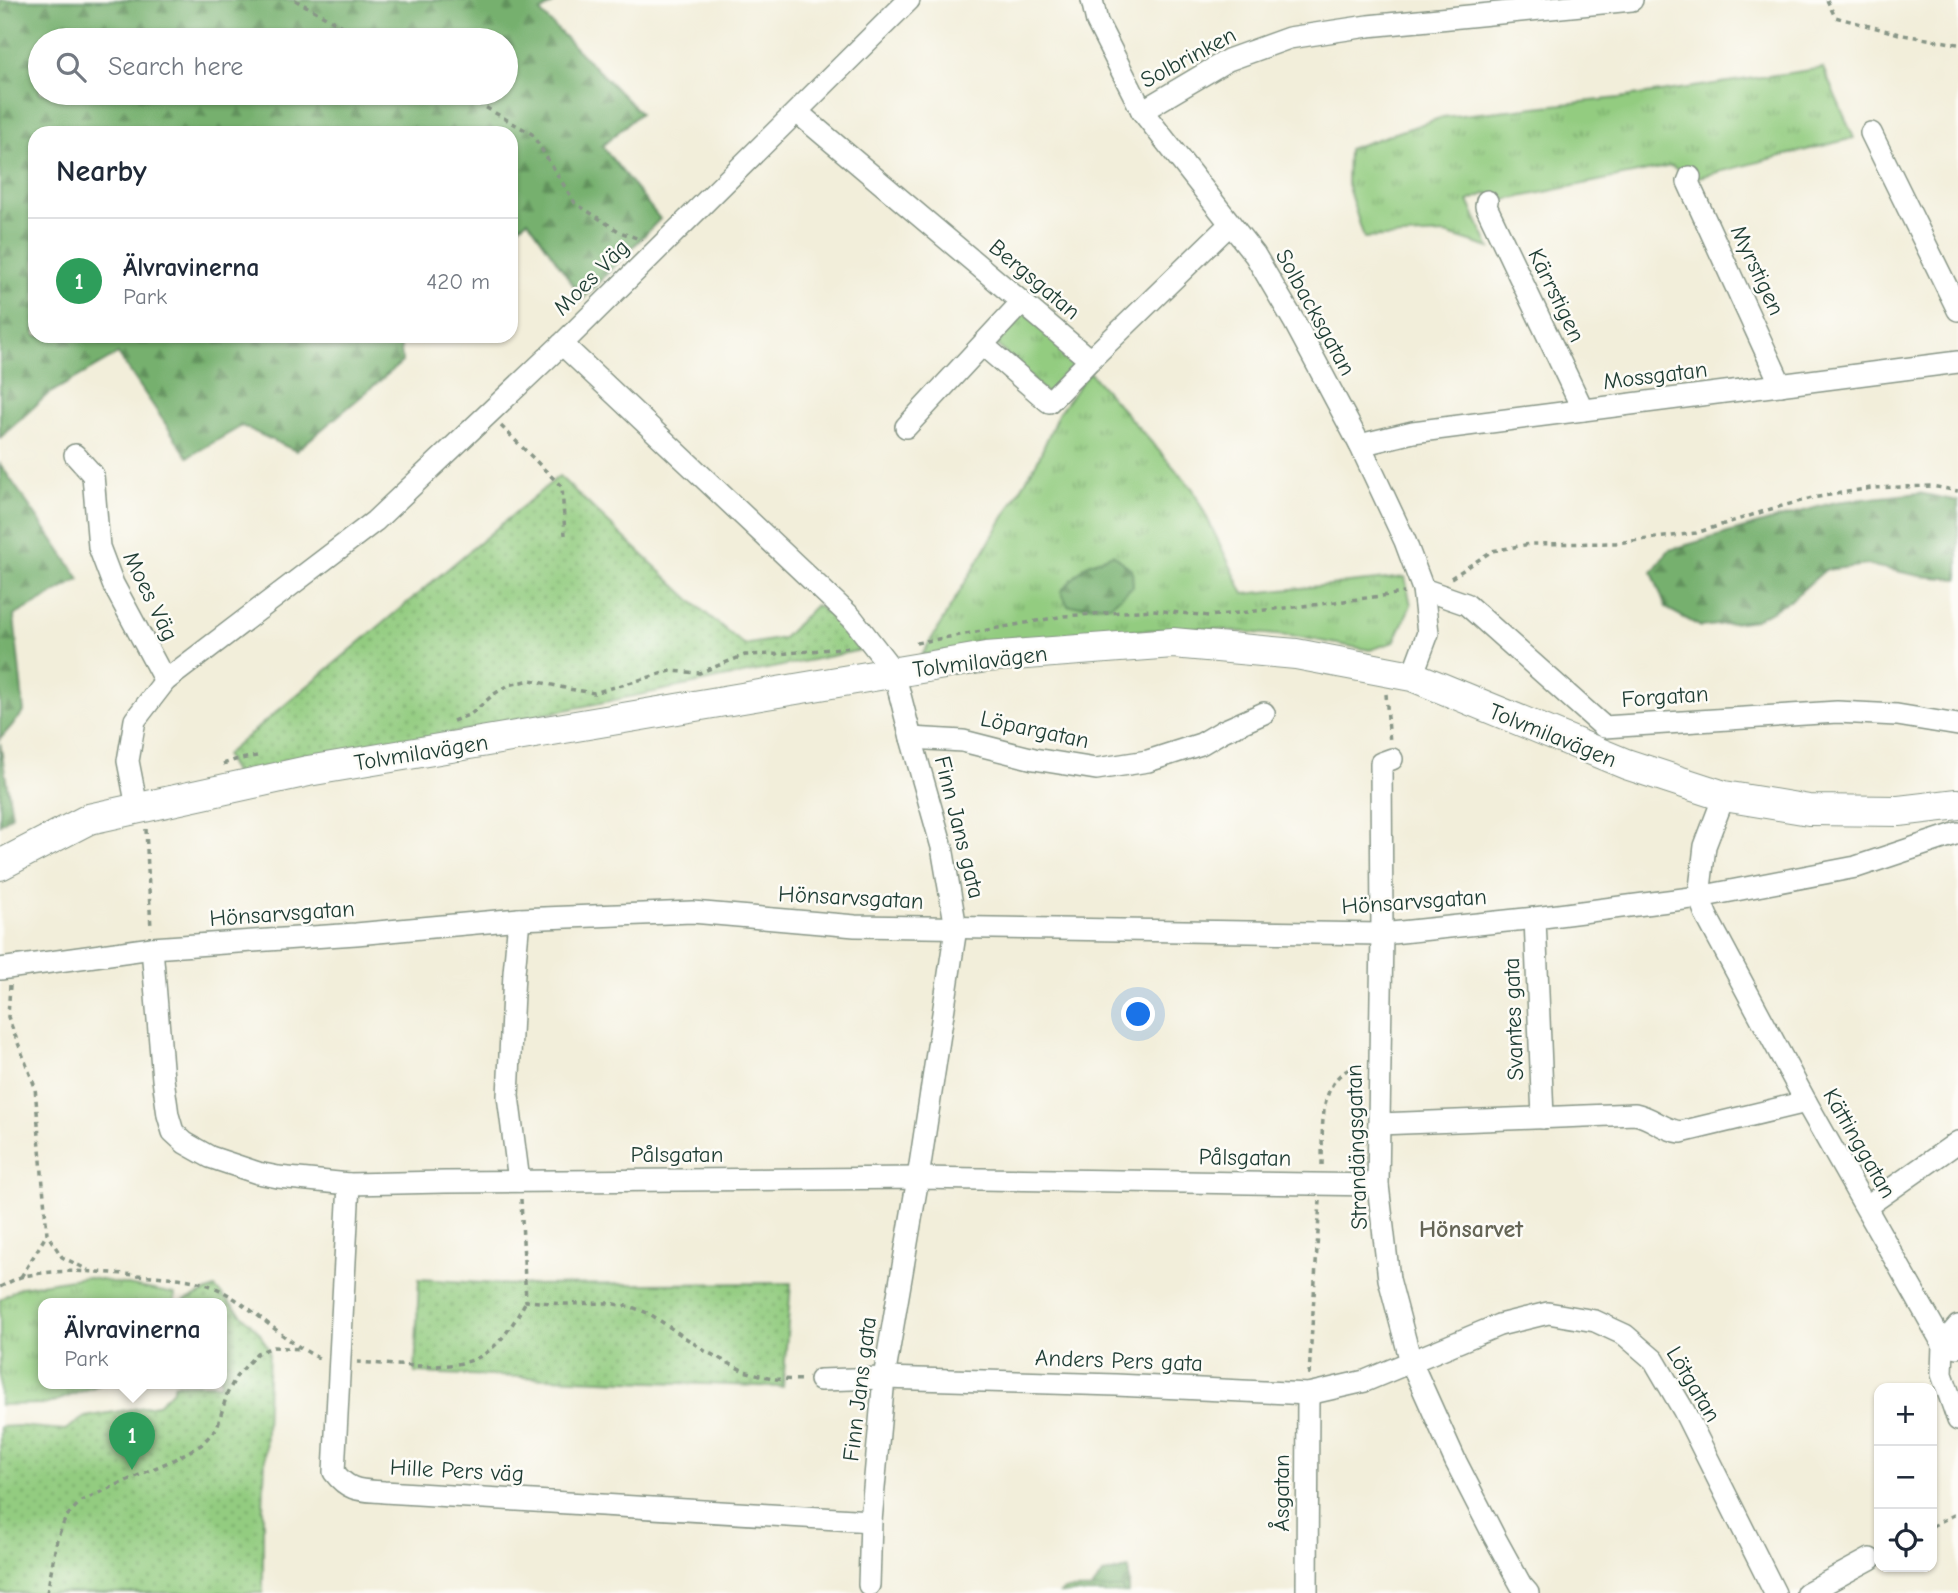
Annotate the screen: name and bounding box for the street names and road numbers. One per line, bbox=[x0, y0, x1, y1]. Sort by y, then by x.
street label: Solbrinken bbox=[1136, 21, 1241, 94]
street label: Myrstigen bbox=[1725, 221, 1790, 320]
street label: Moes Väg bbox=[548, 234, 635, 321]
street label: Bergsgatan bbox=[984, 234, 1086, 325]
street label: Solbacksgatan bbox=[1270, 244, 1361, 380]
street label: Kärrstigen bbox=[1522, 244, 1591, 346]
street label: Mossgatan bbox=[1601, 356, 1709, 395]
street label: Moes Väg bbox=[117, 547, 184, 645]
street label: Tolvmilavägen bbox=[911, 640, 1049, 683]
street label: Forgatan bbox=[1621, 680, 1709, 713]
street label: Tolvmilavägen bbox=[1485, 698, 1621, 773]
street label: Löpargatan bbox=[978, 705, 1092, 754]
street label: Tolvmilavägen bbox=[352, 729, 490, 776]
street label: Finn Jans gata bbox=[929, 753, 990, 901]
street label: Hönsarvsgatan bbox=[778, 880, 924, 915]
street label: Hönsarvsgatan bbox=[1340, 883, 1488, 920]
street label: Hönsarvsgatan bbox=[208, 895, 356, 932]
street label: Svantes gata bbox=[1498, 957, 1529, 1081]
street label: Strandängsgatan bbox=[1340, 1064, 1373, 1230]
street label: Kättinggatan bbox=[1817, 1083, 1902, 1203]
street label: Pålsgatan bbox=[631, 1141, 723, 1168]
street label: Pålsgatan bbox=[1198, 1143, 1292, 1172]
street label: Finn Jans gata bbox=[837, 1315, 882, 1463]
street label: Lötgatan bbox=[1660, 1341, 1727, 1427]
street label: Anders Pers gata bbox=[1035, 1344, 1203, 1377]
street label: Hille Pers väg bbox=[389, 1454, 525, 1487]
street label: Åsgatan bbox=[1267, 1454, 1295, 1532]

